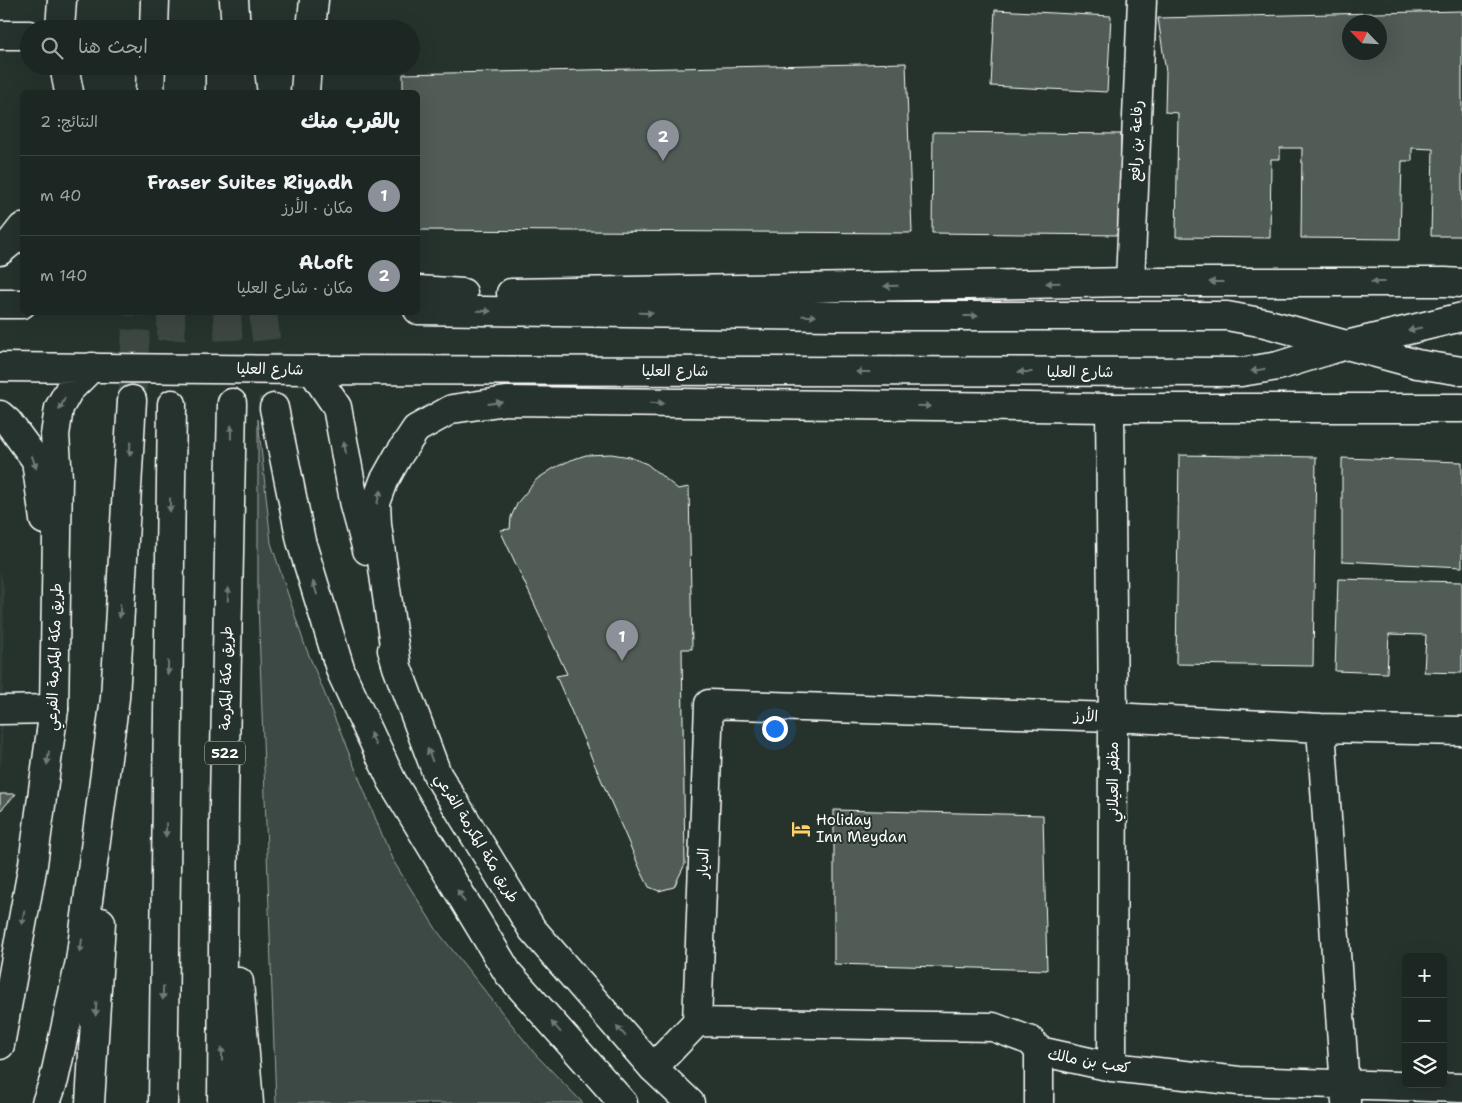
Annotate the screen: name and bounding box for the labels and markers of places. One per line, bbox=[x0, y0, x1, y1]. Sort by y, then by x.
pin: 2 bbox=[647, 120, 679, 161]
pin: 1 bbox=[606, 620, 638, 661]
place label: Holiday Inn Meydan bbox=[816, 810, 907, 847]
hotel icon: Holiday Inn Meydan bbox=[790, 818, 812, 840]

